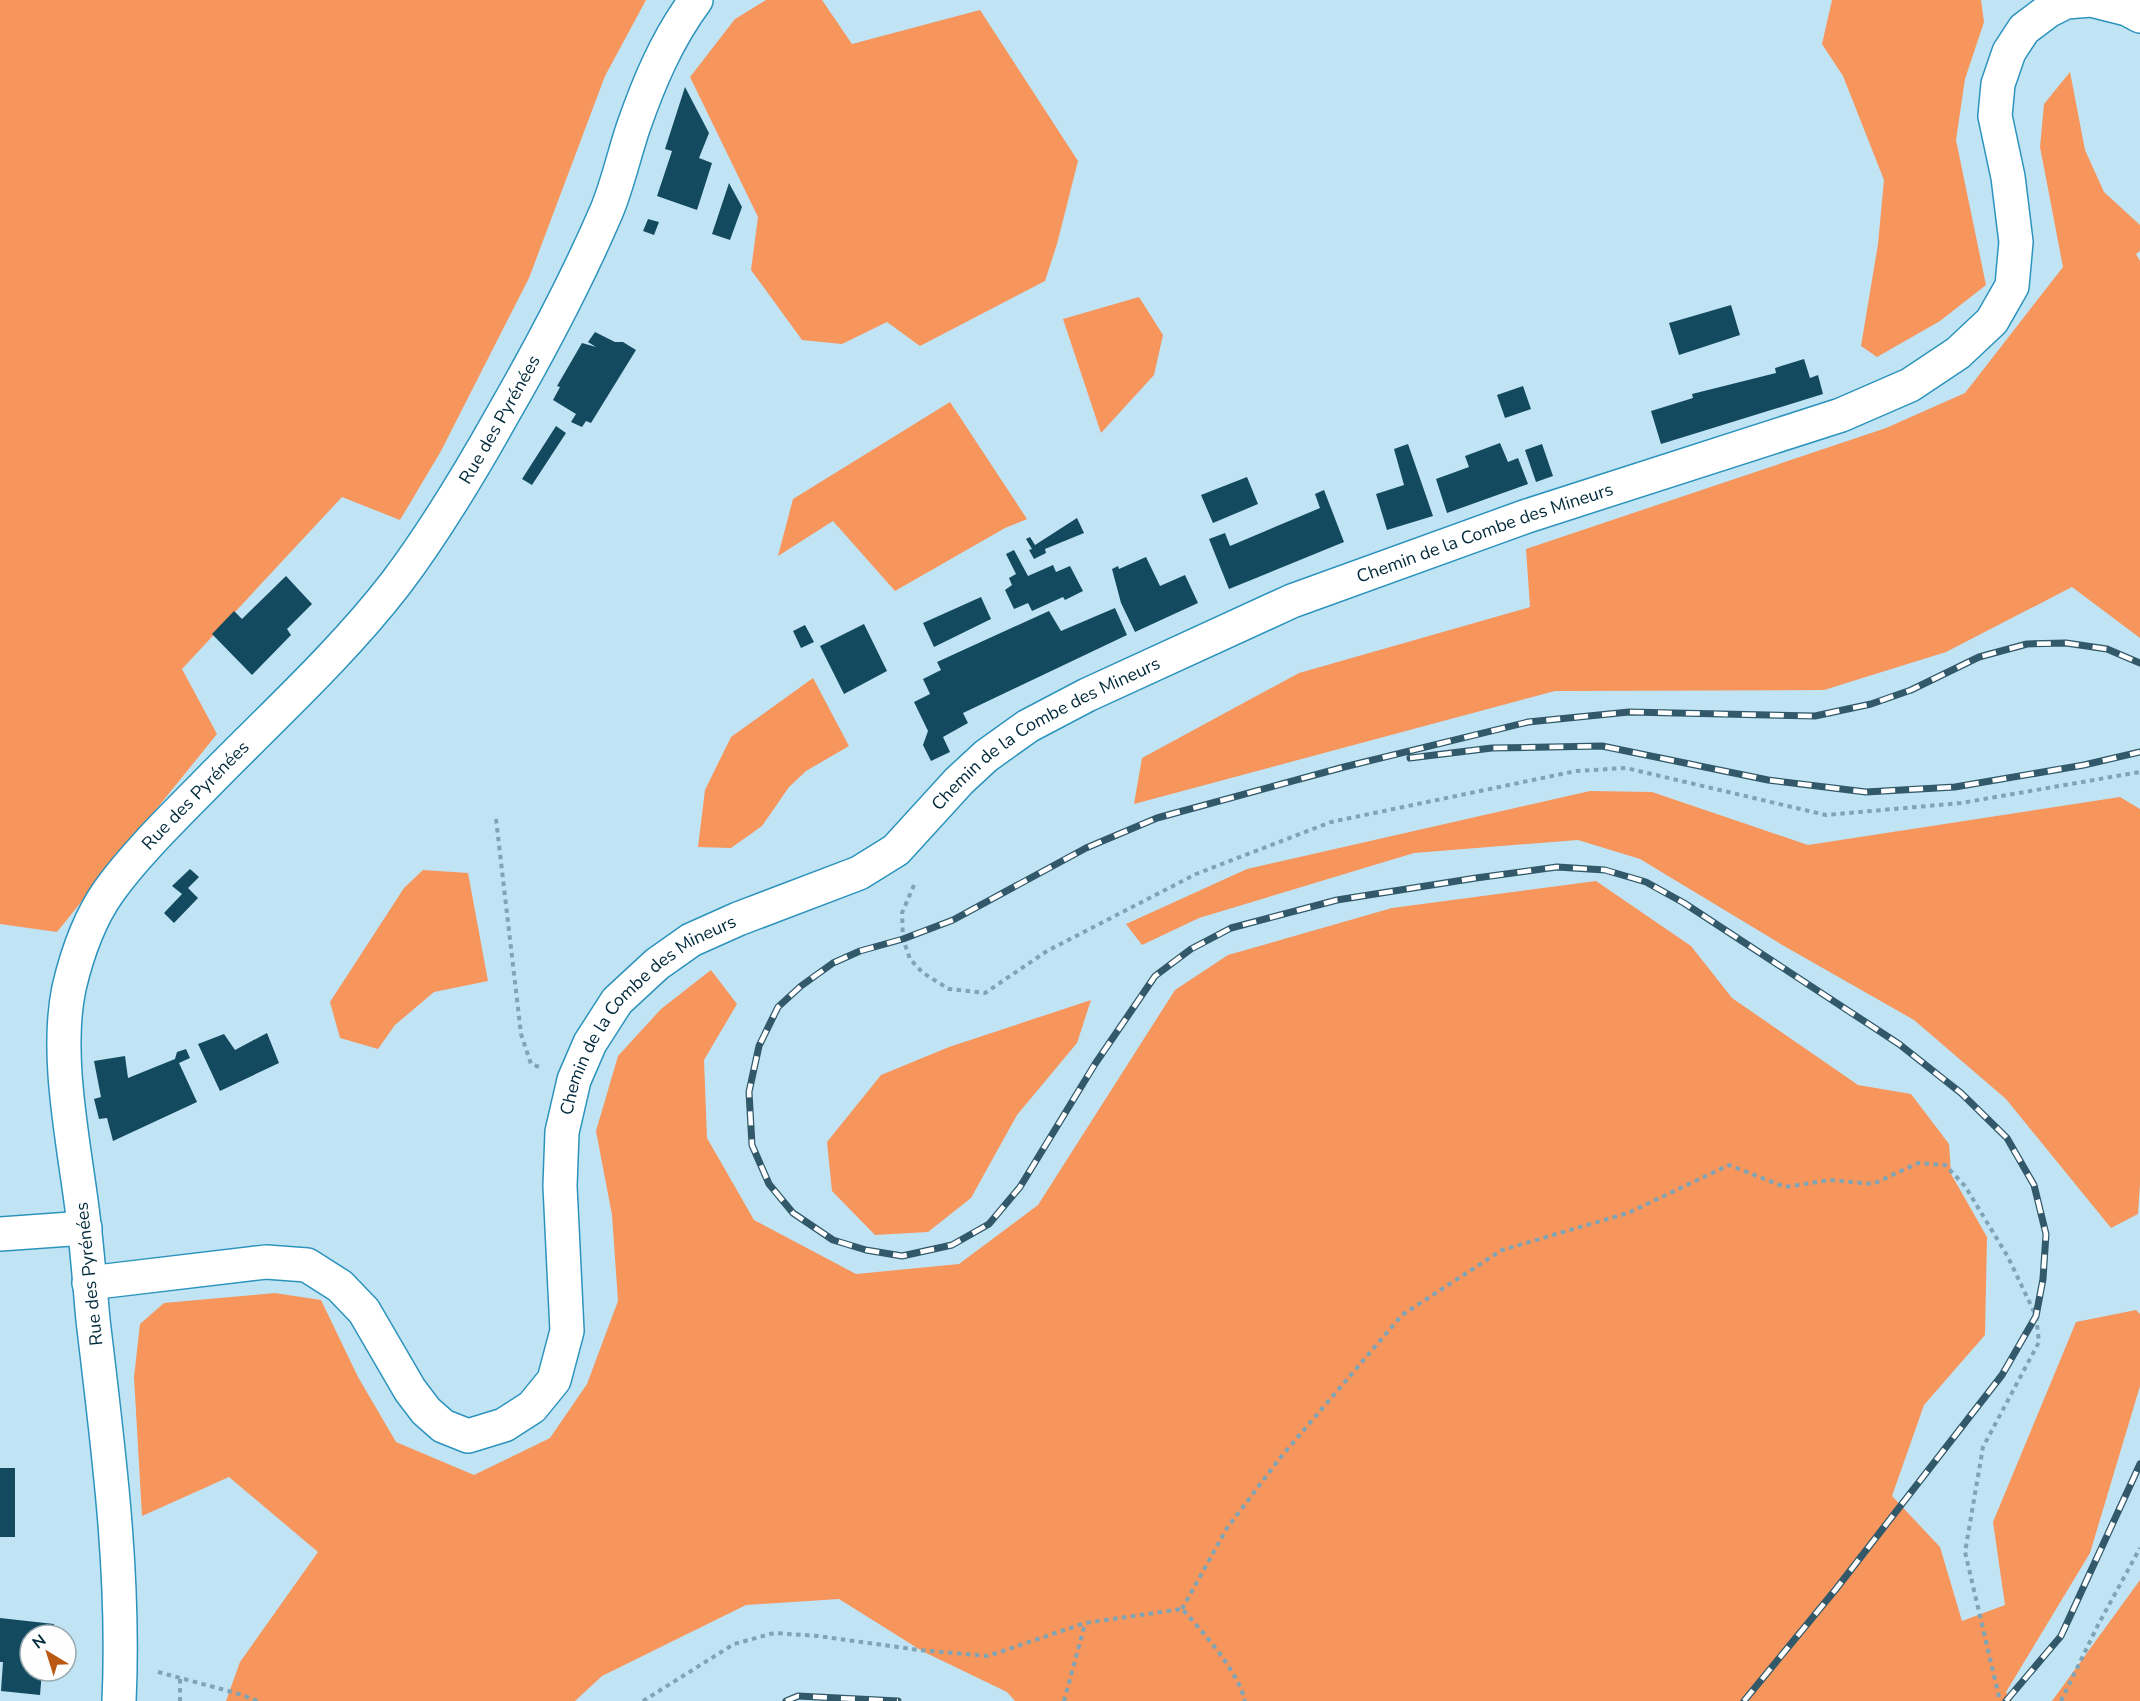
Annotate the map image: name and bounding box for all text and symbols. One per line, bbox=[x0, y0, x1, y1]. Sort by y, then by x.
street label: Rue des Pyrénées bbox=[453, 351, 546, 488]
street label: Chemin de la Combe des Mineurs bbox=[1353, 477, 1616, 589]
street label: Chemin de la Combe des Mineurs bbox=[926, 651, 1164, 816]
street label: Rue des Pyrénées bbox=[136, 735, 255, 855]
street label: Chemin de la Combe des Mineurs bbox=[554, 909, 740, 1117]
street label: Rue des Pyrénées bbox=[70, 1201, 108, 1347]
north arrow bbox=[18, 1623, 78, 1683]
text: N bbox=[28, 1630, 51, 1654]

